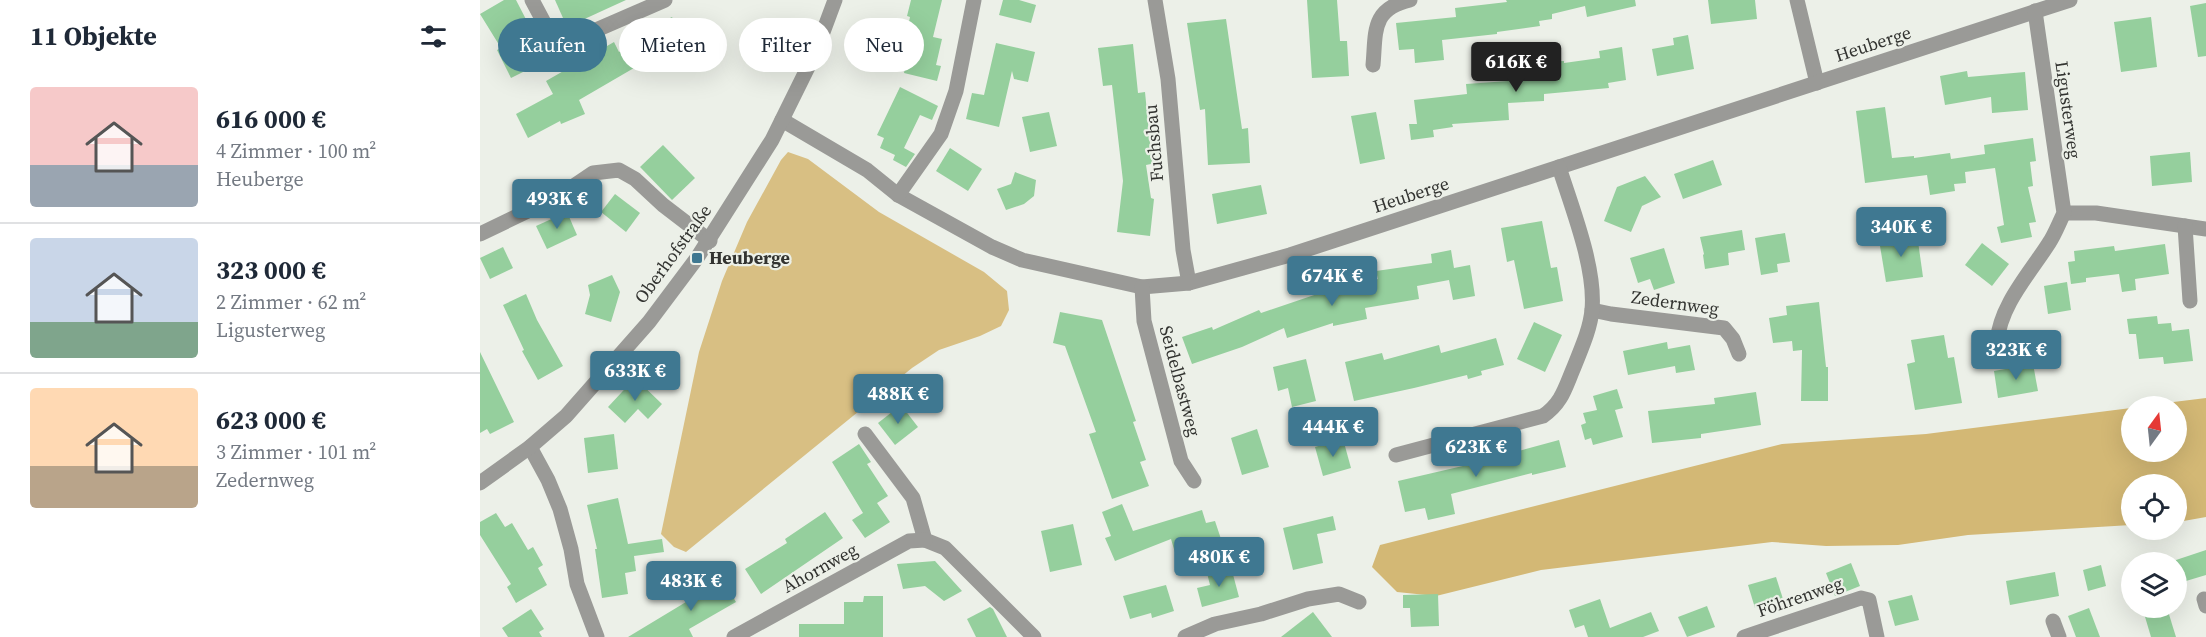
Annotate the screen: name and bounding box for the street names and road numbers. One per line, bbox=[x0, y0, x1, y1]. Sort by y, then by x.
street label: Heuberge bbox=[1831, 19, 1914, 68]
street label: Ligusterweg bbox=[2049, 59, 2088, 160]
street label: Fuchsbau bbox=[1138, 103, 1169, 183]
street label: Heuberge bbox=[1369, 170, 1452, 219]
street label: Oberhofstraße bbox=[628, 199, 717, 308]
street label: Zedernweg bbox=[1630, 284, 1721, 321]
street label: Seidelbastweg bbox=[1154, 323, 1207, 439]
street label: Ahornweg bbox=[778, 537, 862, 599]
street label: Föhrenweg bbox=[1754, 570, 1846, 623]

